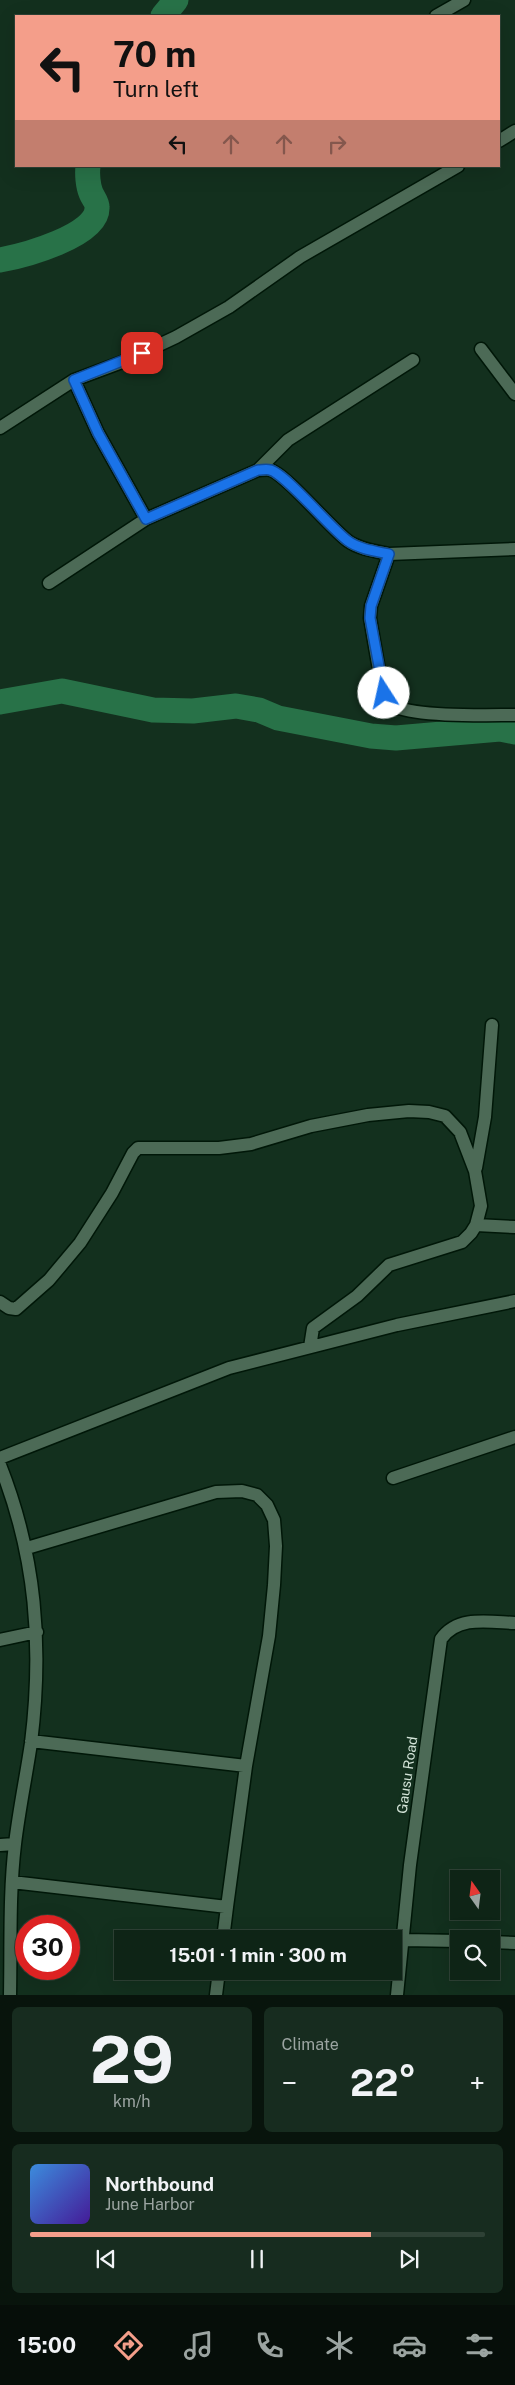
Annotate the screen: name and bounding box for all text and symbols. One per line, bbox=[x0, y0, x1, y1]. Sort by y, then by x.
text: 70 m bbox=[113, 34, 196, 75]
icon: left bbox=[30, 35, 95, 100]
text: Turn left bbox=[113, 76, 199, 102]
icon: left bbox=[164, 130, 192, 158]
icon: ahead bbox=[217, 130, 245, 158]
icon: ahead bbox=[270, 130, 298, 158]
icon: right bbox=[323, 130, 351, 158]
pin bbox=[121, 332, 163, 374]
icon: arrive bbox=[128, 339, 156, 367]
position arrow bbox=[357, 666, 409, 718]
street label: Gausu Road bbox=[394, 1735, 420, 1815]
north arrow bbox=[450, 1870, 500, 1920]
map controls bbox=[450, 1870, 500, 1980]
speed limit sign: 30 bbox=[15, 1915, 80, 1980]
button: search bbox=[450, 1930, 500, 1980]
text: 15:01 · 1 min · 300 m bbox=[169, 1944, 347, 1966]
text: 29 bbox=[90, 2021, 174, 2098]
text: Climate bbox=[282, 2035, 339, 2054]
text: 22° bbox=[350, 2060, 416, 2105]
text: − bbox=[282, 2066, 297, 2099]
text: + bbox=[469, 2066, 485, 2099]
text: km/h bbox=[113, 2092, 151, 2111]
text: Northbound bbox=[105, 2173, 214, 2195]
text: June Harbor bbox=[105, 2195, 195, 2214]
icon: previous bbox=[92, 2245, 120, 2273]
icon: pause bbox=[243, 2245, 271, 2273]
icon: next bbox=[395, 2245, 423, 2273]
icon: directions bbox=[111, 2328, 146, 2363]
icon: music bbox=[181, 2328, 216, 2363]
icon: phone bbox=[252, 2328, 287, 2363]
icon: climate bbox=[322, 2328, 357, 2363]
icon: car bbox=[392, 2328, 427, 2363]
icon: filters bbox=[462, 2328, 497, 2363]
text: 15:00 bbox=[18, 2332, 76, 2358]

